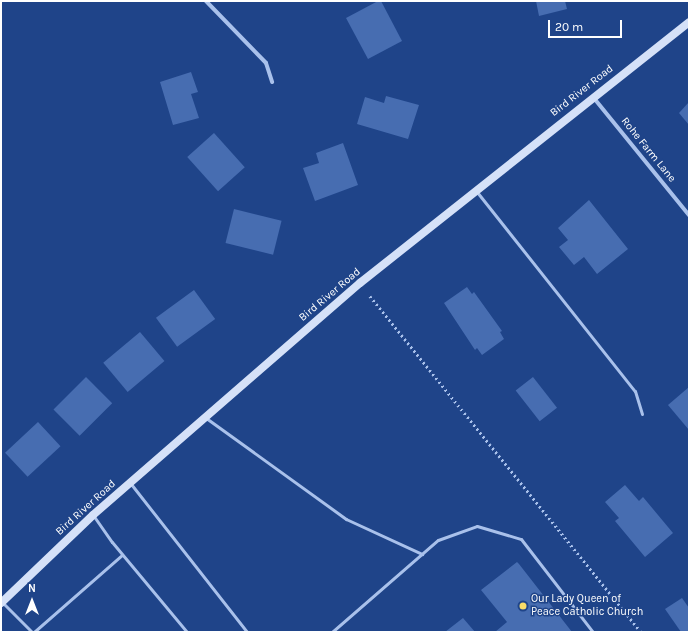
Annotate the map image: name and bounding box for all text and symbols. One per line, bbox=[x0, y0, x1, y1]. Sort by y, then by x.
scale bar bbox=[550, 12, 624, 38]
text: 20 m bbox=[555, 20, 583, 34]
street label: Bird River Road bbox=[548, 62, 616, 120]
street label: Rohe Farm Lane bbox=[618, 115, 678, 185]
street label: Bird River Road bbox=[297, 265, 363, 325]
street label: Bird River Road bbox=[53, 478, 119, 538]
north arrow bbox=[12, 581, 52, 621]
text: N bbox=[28, 582, 36, 595]
place label: Our Lady Queen of Peace Catholic Church bbox=[531, 593, 643, 619]
marker: Our Lady Queen of Peace Catholic Church bbox=[518, 601, 528, 611]

